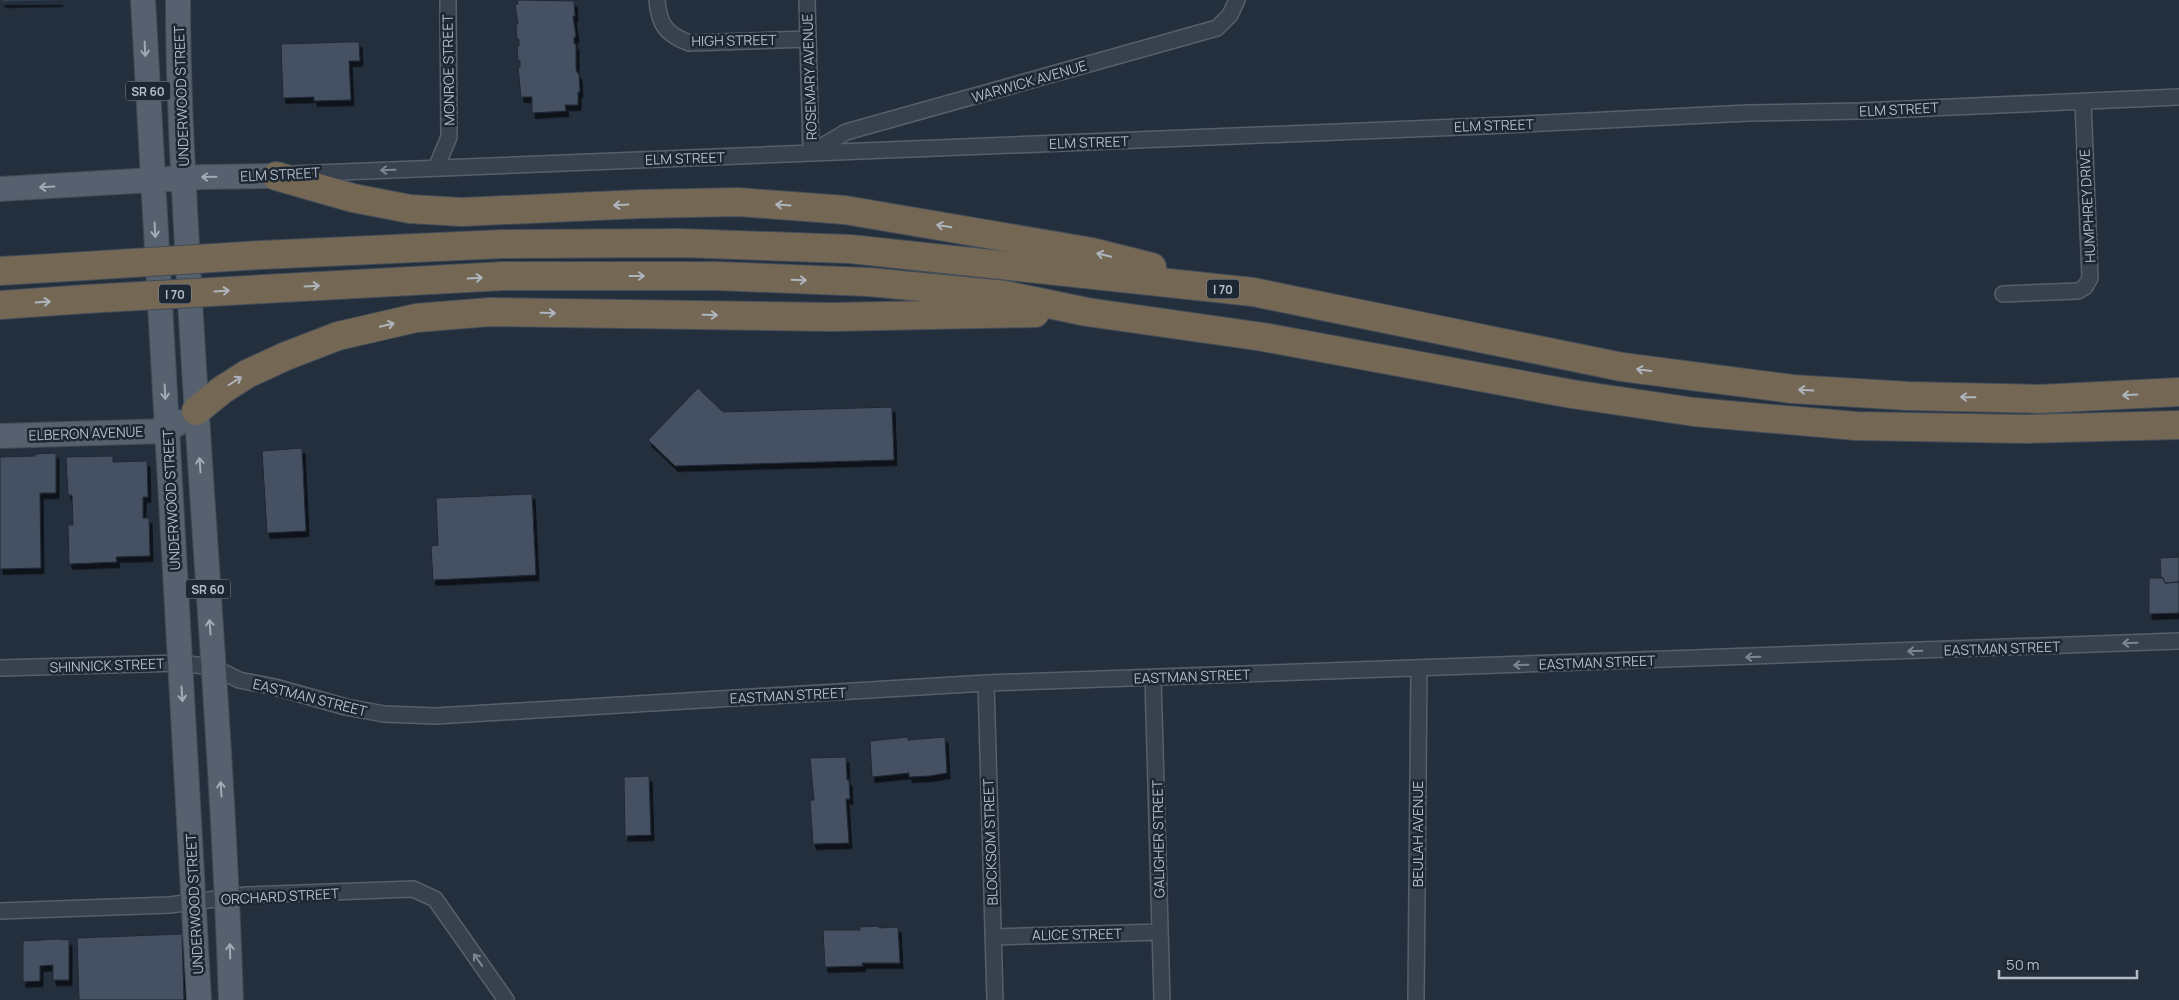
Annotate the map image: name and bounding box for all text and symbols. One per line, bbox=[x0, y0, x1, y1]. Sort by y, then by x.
street label: ROSEMARY AVENUE bbox=[797, 13, 821, 141]
street label: MONROE STREET bbox=[438, 14, 458, 126]
street label: UNDERWOOD STREET bbox=[169, 25, 193, 167]
street label: HIGH STREET bbox=[691, 30, 777, 50]
one-way arrow bbox=[141, 40, 150, 56]
street label: WARWICK AVENUE bbox=[969, 55, 1089, 106]
road number: SR 60 bbox=[126, 82, 170, 100]
street label: ELM STREET bbox=[1859, 97, 1940, 121]
street label: ELM STREET bbox=[1454, 114, 1535, 136]
street label: ELM STREET bbox=[1049, 131, 1130, 153]
street label: ELM STREET bbox=[645, 147, 726, 169]
street label: HUMPHREY DRIVE bbox=[2075, 149, 2099, 263]
street label: ELM STREET bbox=[240, 162, 321, 186]
one-way arrow bbox=[380, 165, 396, 175]
one-way arrow bbox=[202, 172, 218, 182]
one-way arrow bbox=[39, 182, 55, 191]
one-way arrow bbox=[613, 200, 629, 209]
one-way arrow bbox=[775, 201, 791, 210]
one-way arrow bbox=[936, 221, 952, 231]
one-way arrow bbox=[151, 222, 160, 238]
one-way arrow bbox=[1096, 250, 1112, 259]
one-way arrow bbox=[628, 271, 645, 281]
one-way arrow bbox=[466, 273, 482, 282]
one-way arrow bbox=[791, 275, 807, 284]
road number: I 70 bbox=[1207, 280, 1239, 298]
one-way arrow bbox=[304, 281, 320, 291]
road number: I 70 bbox=[159, 284, 191, 304]
one-way arrow bbox=[214, 287, 230, 296]
one-way arrow bbox=[35, 298, 51, 307]
one-way arrow bbox=[540, 308, 556, 318]
one-way arrow bbox=[702, 310, 718, 320]
one-way arrow bbox=[378, 320, 394, 329]
one-way arrow bbox=[1637, 365, 1653, 375]
one-way arrow bbox=[228, 376, 242, 386]
one-way arrow bbox=[160, 384, 169, 400]
one-way arrow bbox=[1798, 385, 1814, 394]
one-way arrow bbox=[2123, 390, 2139, 399]
one-way arrow bbox=[1960, 392, 1976, 402]
street label: ELBERON AVENUE bbox=[28, 422, 144, 444]
street label: UNDERWOOD STREET bbox=[158, 428, 184, 571]
one-way arrow bbox=[195, 457, 204, 473]
road number: SR 60 bbox=[186, 580, 230, 598]
one-way arrow bbox=[206, 619, 215, 635]
street label: EASTMAN STREET bbox=[1943, 636, 2061, 660]
one-way arrow bbox=[2123, 639, 2139, 648]
one-way arrow bbox=[1908, 646, 1924, 656]
street label: EASTMAN STREET bbox=[1538, 650, 1656, 674]
one-way arrow bbox=[1745, 652, 1761, 661]
street label: SHINNICK STREET bbox=[49, 653, 165, 676]
one-way arrow bbox=[1513, 660, 1529, 669]
street label: EASTMAN STREET bbox=[1133, 664, 1251, 688]
street label: EASTMAN STREET bbox=[251, 674, 370, 720]
street label: EASTMAN STREET bbox=[729, 682, 847, 708]
one-way arrow bbox=[178, 686, 187, 702]
street label: BLOCKSOM STREET bbox=[978, 778, 1002, 906]
street label: GALIGHER STREET bbox=[1147, 779, 1169, 898]
one-way arrow bbox=[216, 781, 225, 797]
street label: BEULAH AVENUE bbox=[1408, 781, 1427, 887]
street label: UNDERWOOD STREET bbox=[181, 832, 207, 975]
street label: ORCHARD STREET bbox=[220, 883, 340, 909]
street label: ALICE STREET bbox=[1032, 924, 1123, 944]
one-way arrow bbox=[225, 944, 234, 960]
scale bar bbox=[1999, 948, 2136, 980]
one-way arrow bbox=[473, 953, 483, 967]
text: 50 m bbox=[2006, 954, 2040, 975]

